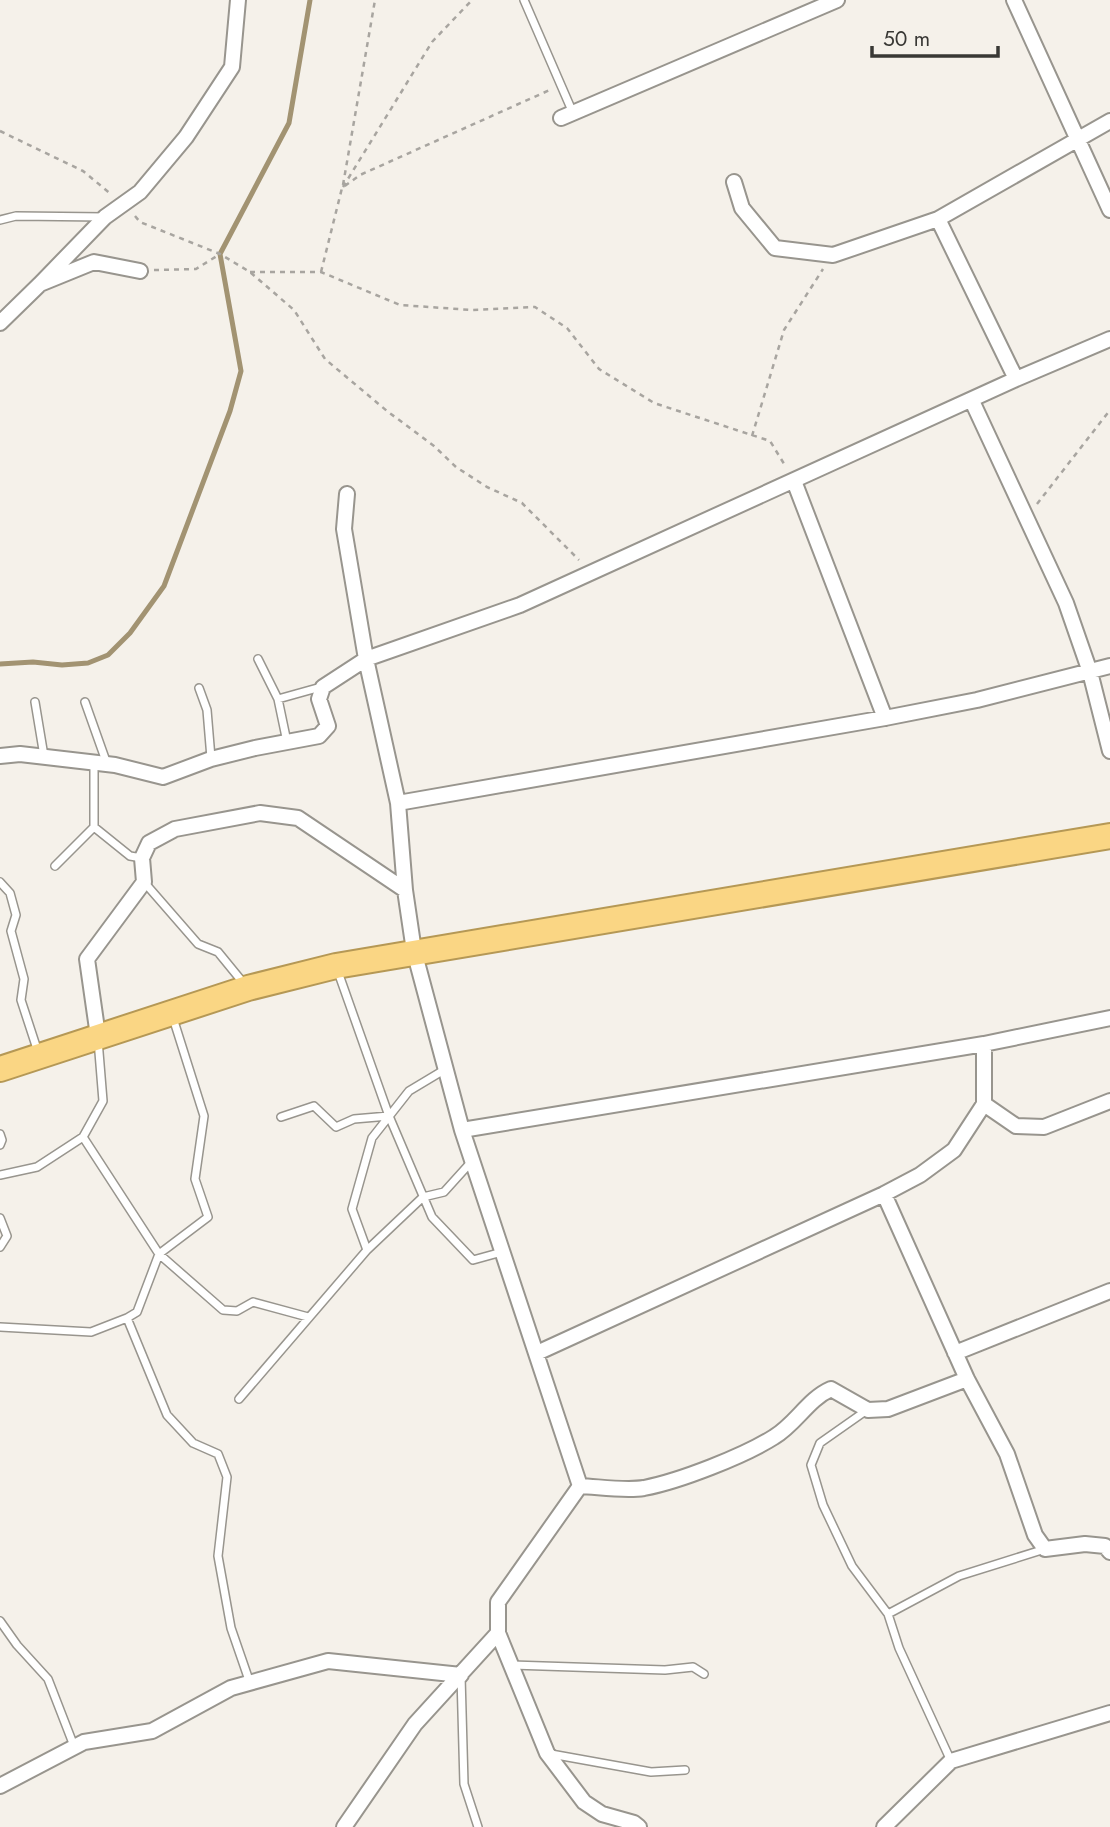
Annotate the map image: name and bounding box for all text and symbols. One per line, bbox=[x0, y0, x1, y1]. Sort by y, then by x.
scale bar bbox=[872, 14, 998, 58]
text: 50 m bbox=[883, 24, 930, 54]

